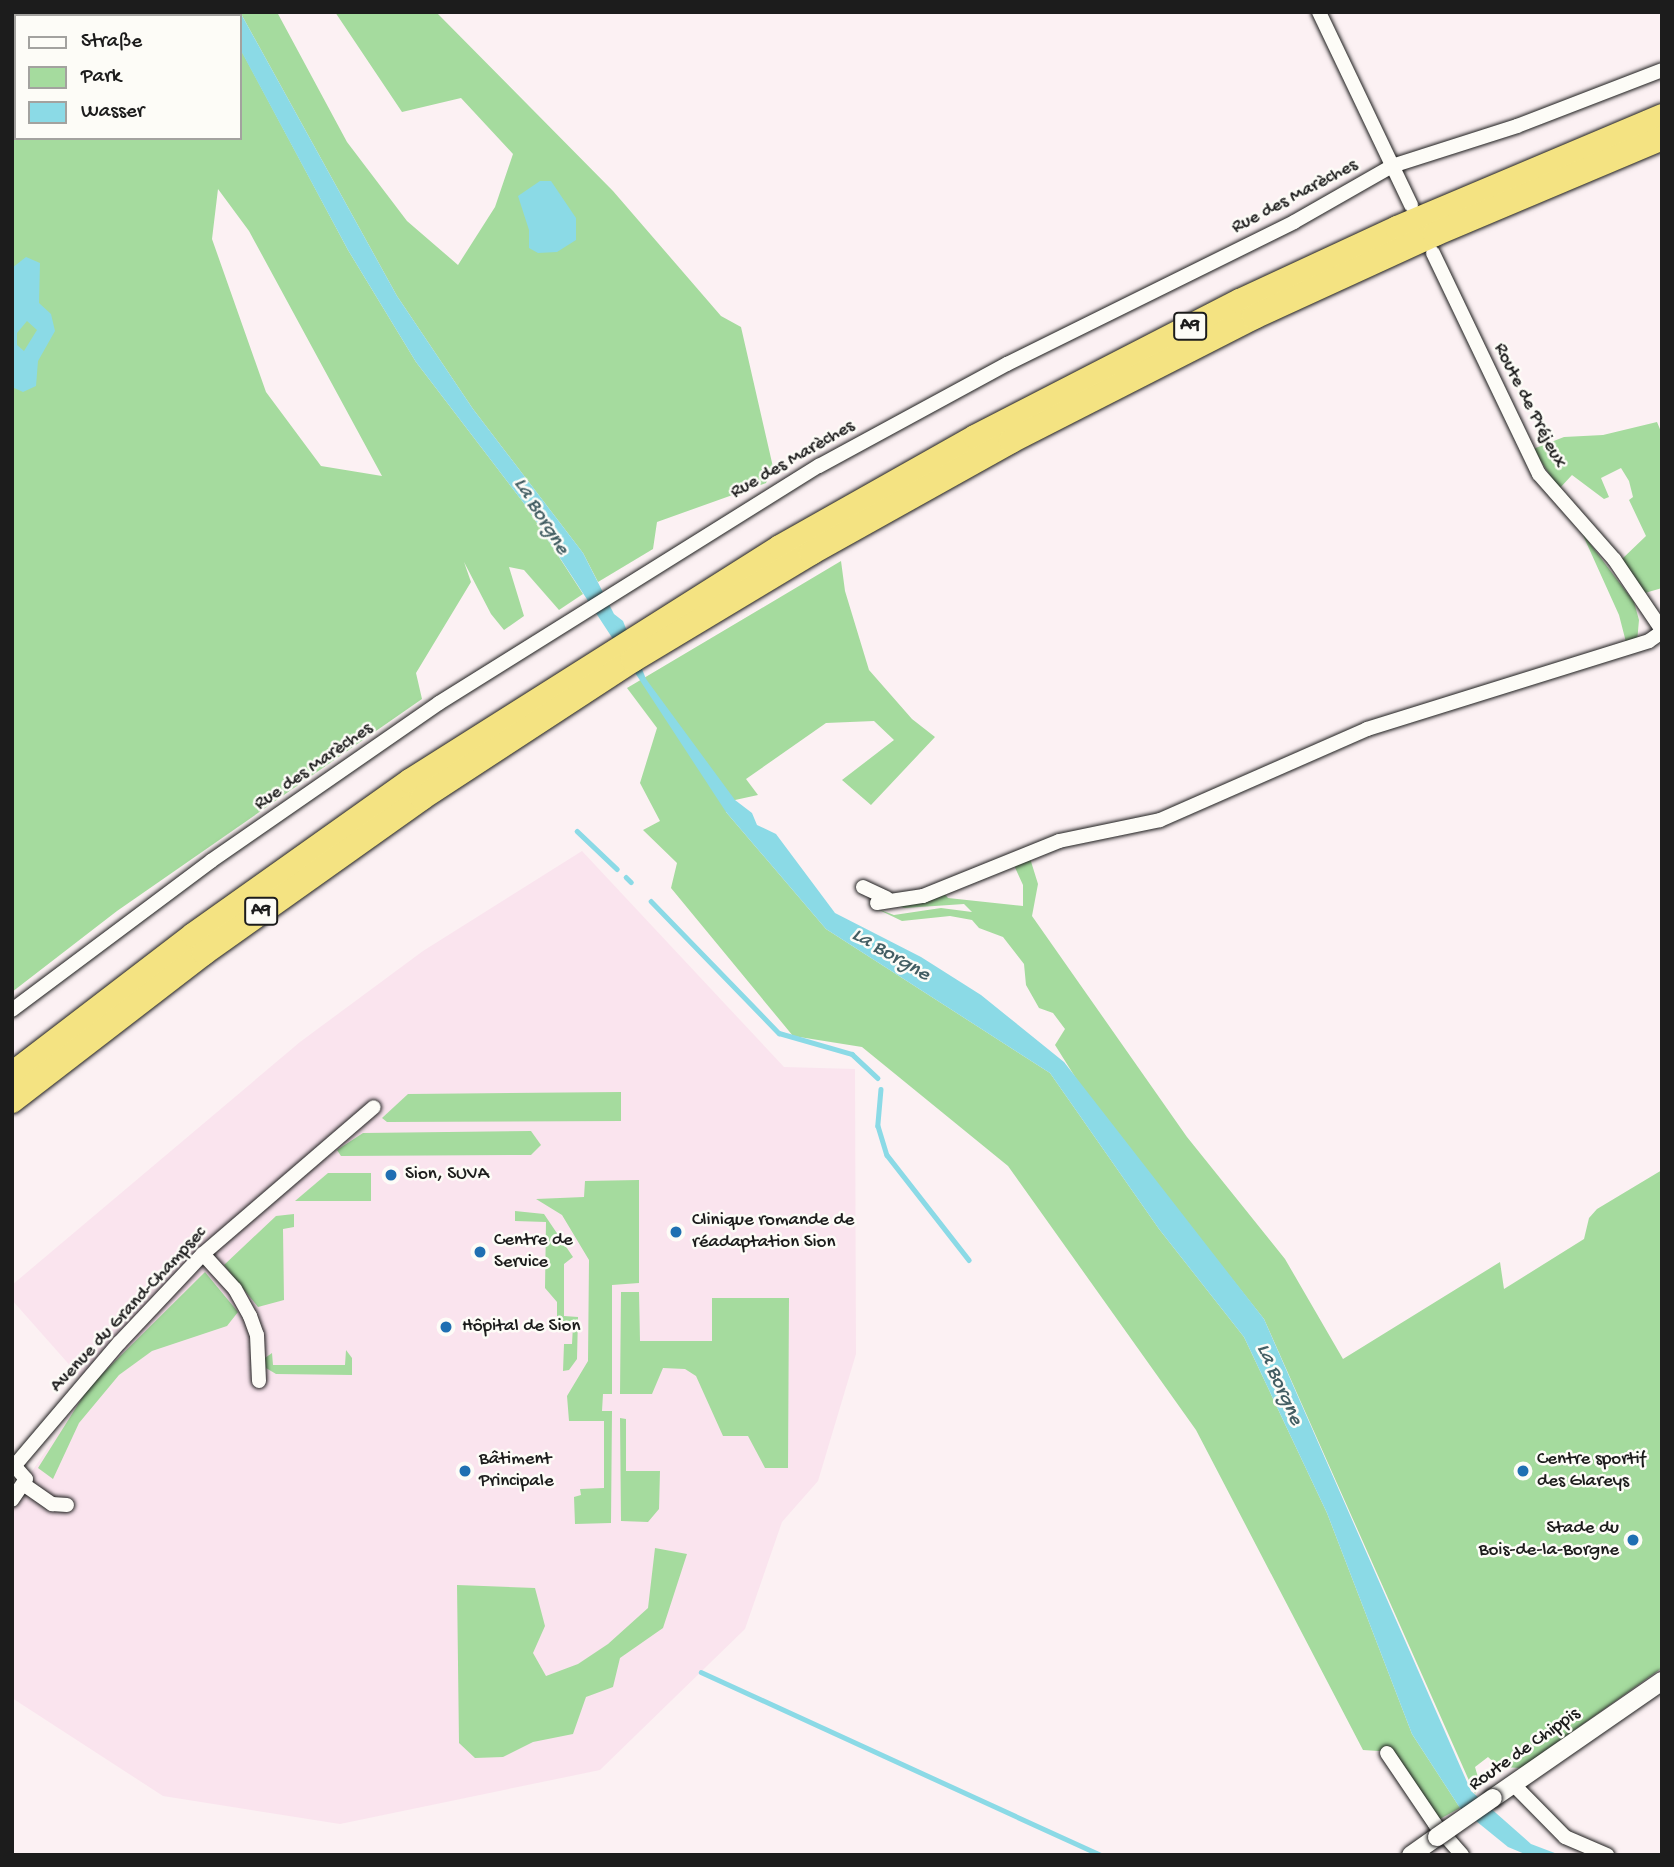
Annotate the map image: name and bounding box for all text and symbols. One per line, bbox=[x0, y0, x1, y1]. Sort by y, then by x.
legend bbox=[14, 14, 242, 140]
text: Straße bbox=[81, 30, 142, 55]
text: Park bbox=[81, 65, 121, 90]
text: Wasser bbox=[81, 100, 144, 125]
street label: Rue des Marèches bbox=[1228, 154, 1362, 240]
road number: A9 bbox=[1172, 312, 1208, 340]
street label: Route de Préjeux bbox=[1488, 340, 1570, 472]
street label: Rue des Marèches bbox=[727, 415, 859, 505]
water label: La Borgne bbox=[506, 474, 574, 560]
street label: Rue des Marèches bbox=[250, 718, 378, 816]
road number: A9 bbox=[244, 896, 278, 926]
water label: La Borgne bbox=[846, 924, 934, 988]
place label: Sion, SUVA bbox=[405, 1164, 489, 1186]
marker: Sion, SUVA bbox=[383, 1167, 399, 1183]
place label: Clinique romande de réadaptation Sion bbox=[692, 1210, 854, 1254]
street label: Avenue du Grand-Champsec bbox=[46, 1222, 212, 1398]
marker: Clinique romande de réadaptation Sion bbox=[666, 1222, 686, 1242]
place label: Centre de Service bbox=[494, 1230, 573, 1274]
marker: Centre de Service bbox=[472, 1244, 488, 1260]
place label: Hôpital de Sion bbox=[462, 1316, 580, 1338]
marker: Hôpital de Sion bbox=[436, 1317, 456, 1337]
water label: La Borgne bbox=[1249, 1341, 1307, 1429]
place label: Bâtiment Principale bbox=[479, 1449, 554, 1493]
place label: Centre sportif des Glareys bbox=[1537, 1449, 1646, 1493]
marker: Bâtiment Principale bbox=[457, 1463, 473, 1479]
marker: Centre sportif des Glareys bbox=[1515, 1463, 1531, 1479]
place label: Stade du Bois-de-la-Borgne bbox=[1479, 1518, 1619, 1562]
marker: Stade du Bois-de-la-Borgne bbox=[1625, 1532, 1641, 1548]
street label: Route de Chippis bbox=[1465, 1703, 1585, 1797]

